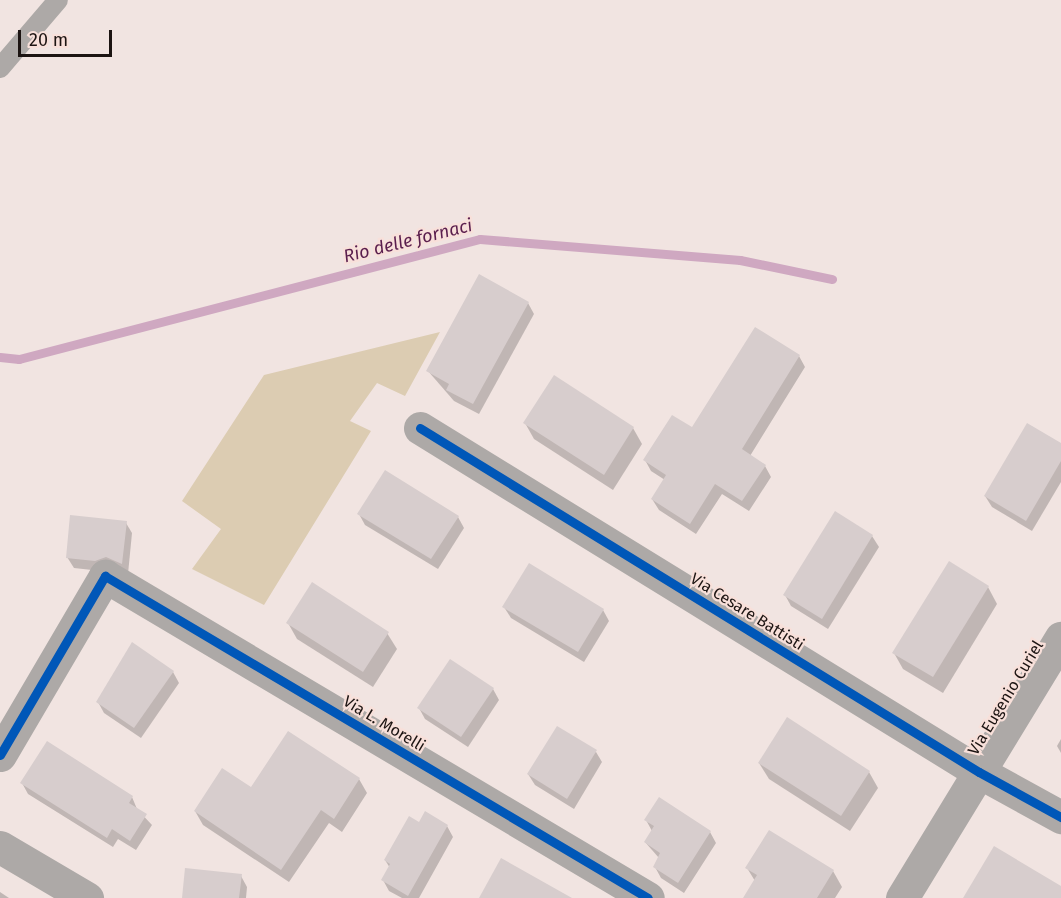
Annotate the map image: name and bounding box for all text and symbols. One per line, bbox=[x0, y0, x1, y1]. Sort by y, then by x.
scale bar bbox=[21, 18, 116, 56]
text: 20 m bbox=[29, 29, 68, 51]
water label: Rio delle fornaci bbox=[341, 215, 475, 267]
street label: Via Cesare Battisti bbox=[687, 569, 807, 655]
street label: Via Eugenio Curiel bbox=[964, 637, 1048, 759]
street label: Via L. Morelli bbox=[339, 692, 429, 756]

